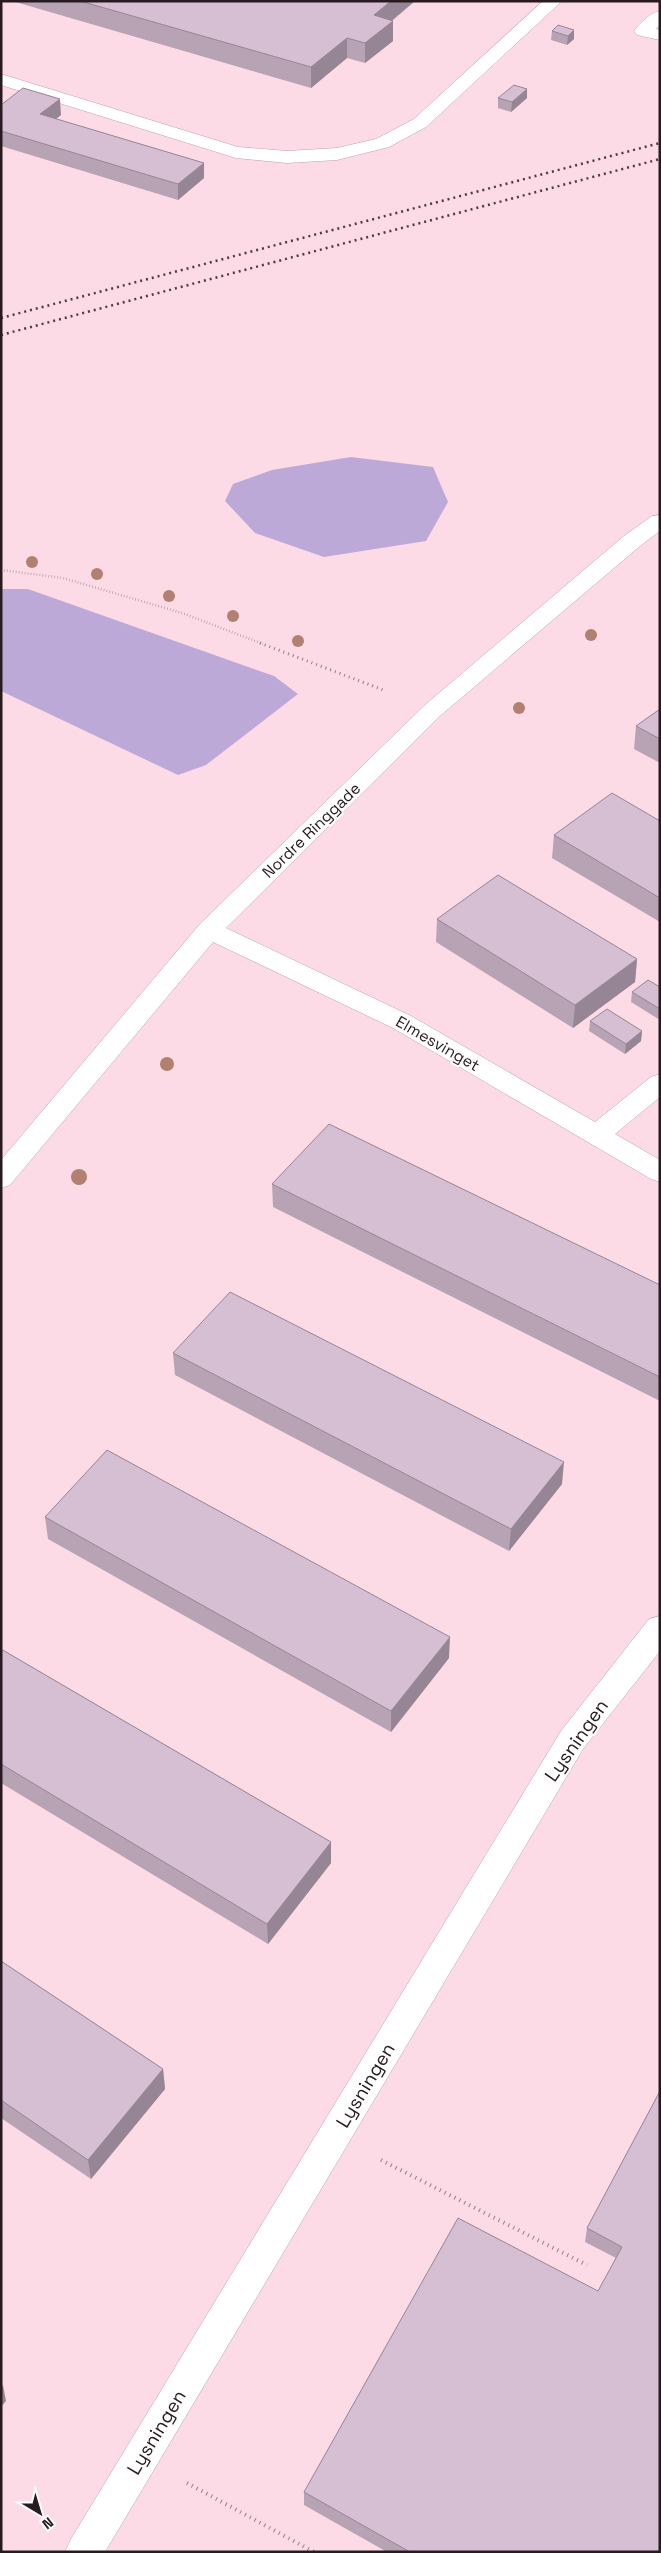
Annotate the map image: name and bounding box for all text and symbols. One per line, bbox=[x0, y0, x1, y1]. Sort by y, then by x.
street label: Nordre Ringgade bbox=[258, 778, 365, 883]
street label: Elmesvinget bbox=[392, 1011, 483, 1076]
street label: Lysningen bbox=[539, 1694, 614, 1786]
street label: Lysningen bbox=[330, 2038, 401, 2132]
street label: Lysningen bbox=[121, 2385, 192, 2479]
north arrow bbox=[15, 2488, 65, 2538]
text: N bbox=[39, 2513, 57, 2533]

